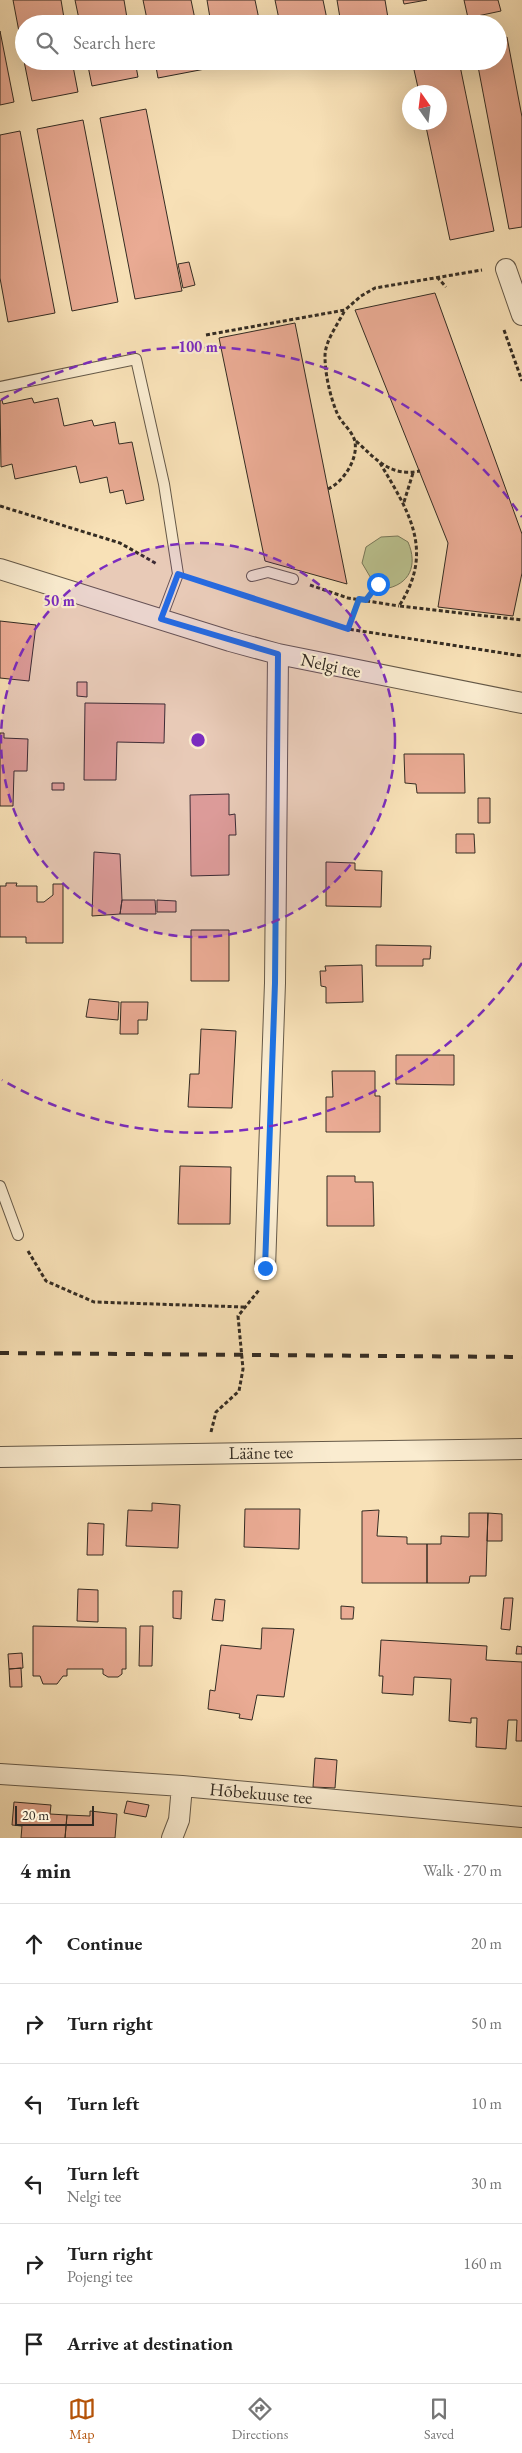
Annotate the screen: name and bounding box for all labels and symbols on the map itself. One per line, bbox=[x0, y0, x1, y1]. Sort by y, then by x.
north arrow bbox=[402, 85, 447, 130]
text: 100 m bbox=[178, 337, 218, 356]
route start bbox=[367, 573, 390, 596]
text: 50 m bbox=[43, 591, 75, 610]
street label: Nelgi tee bbox=[299, 647, 363, 683]
centre of rings bbox=[189, 731, 207, 749]
route end bbox=[254, 1257, 277, 1280]
street label: Lääne tee bbox=[229, 1440, 293, 1464]
street label: Hõbekuuse tee bbox=[209, 1777, 313, 1809]
scale bar bbox=[15, 1803, 94, 1826]

